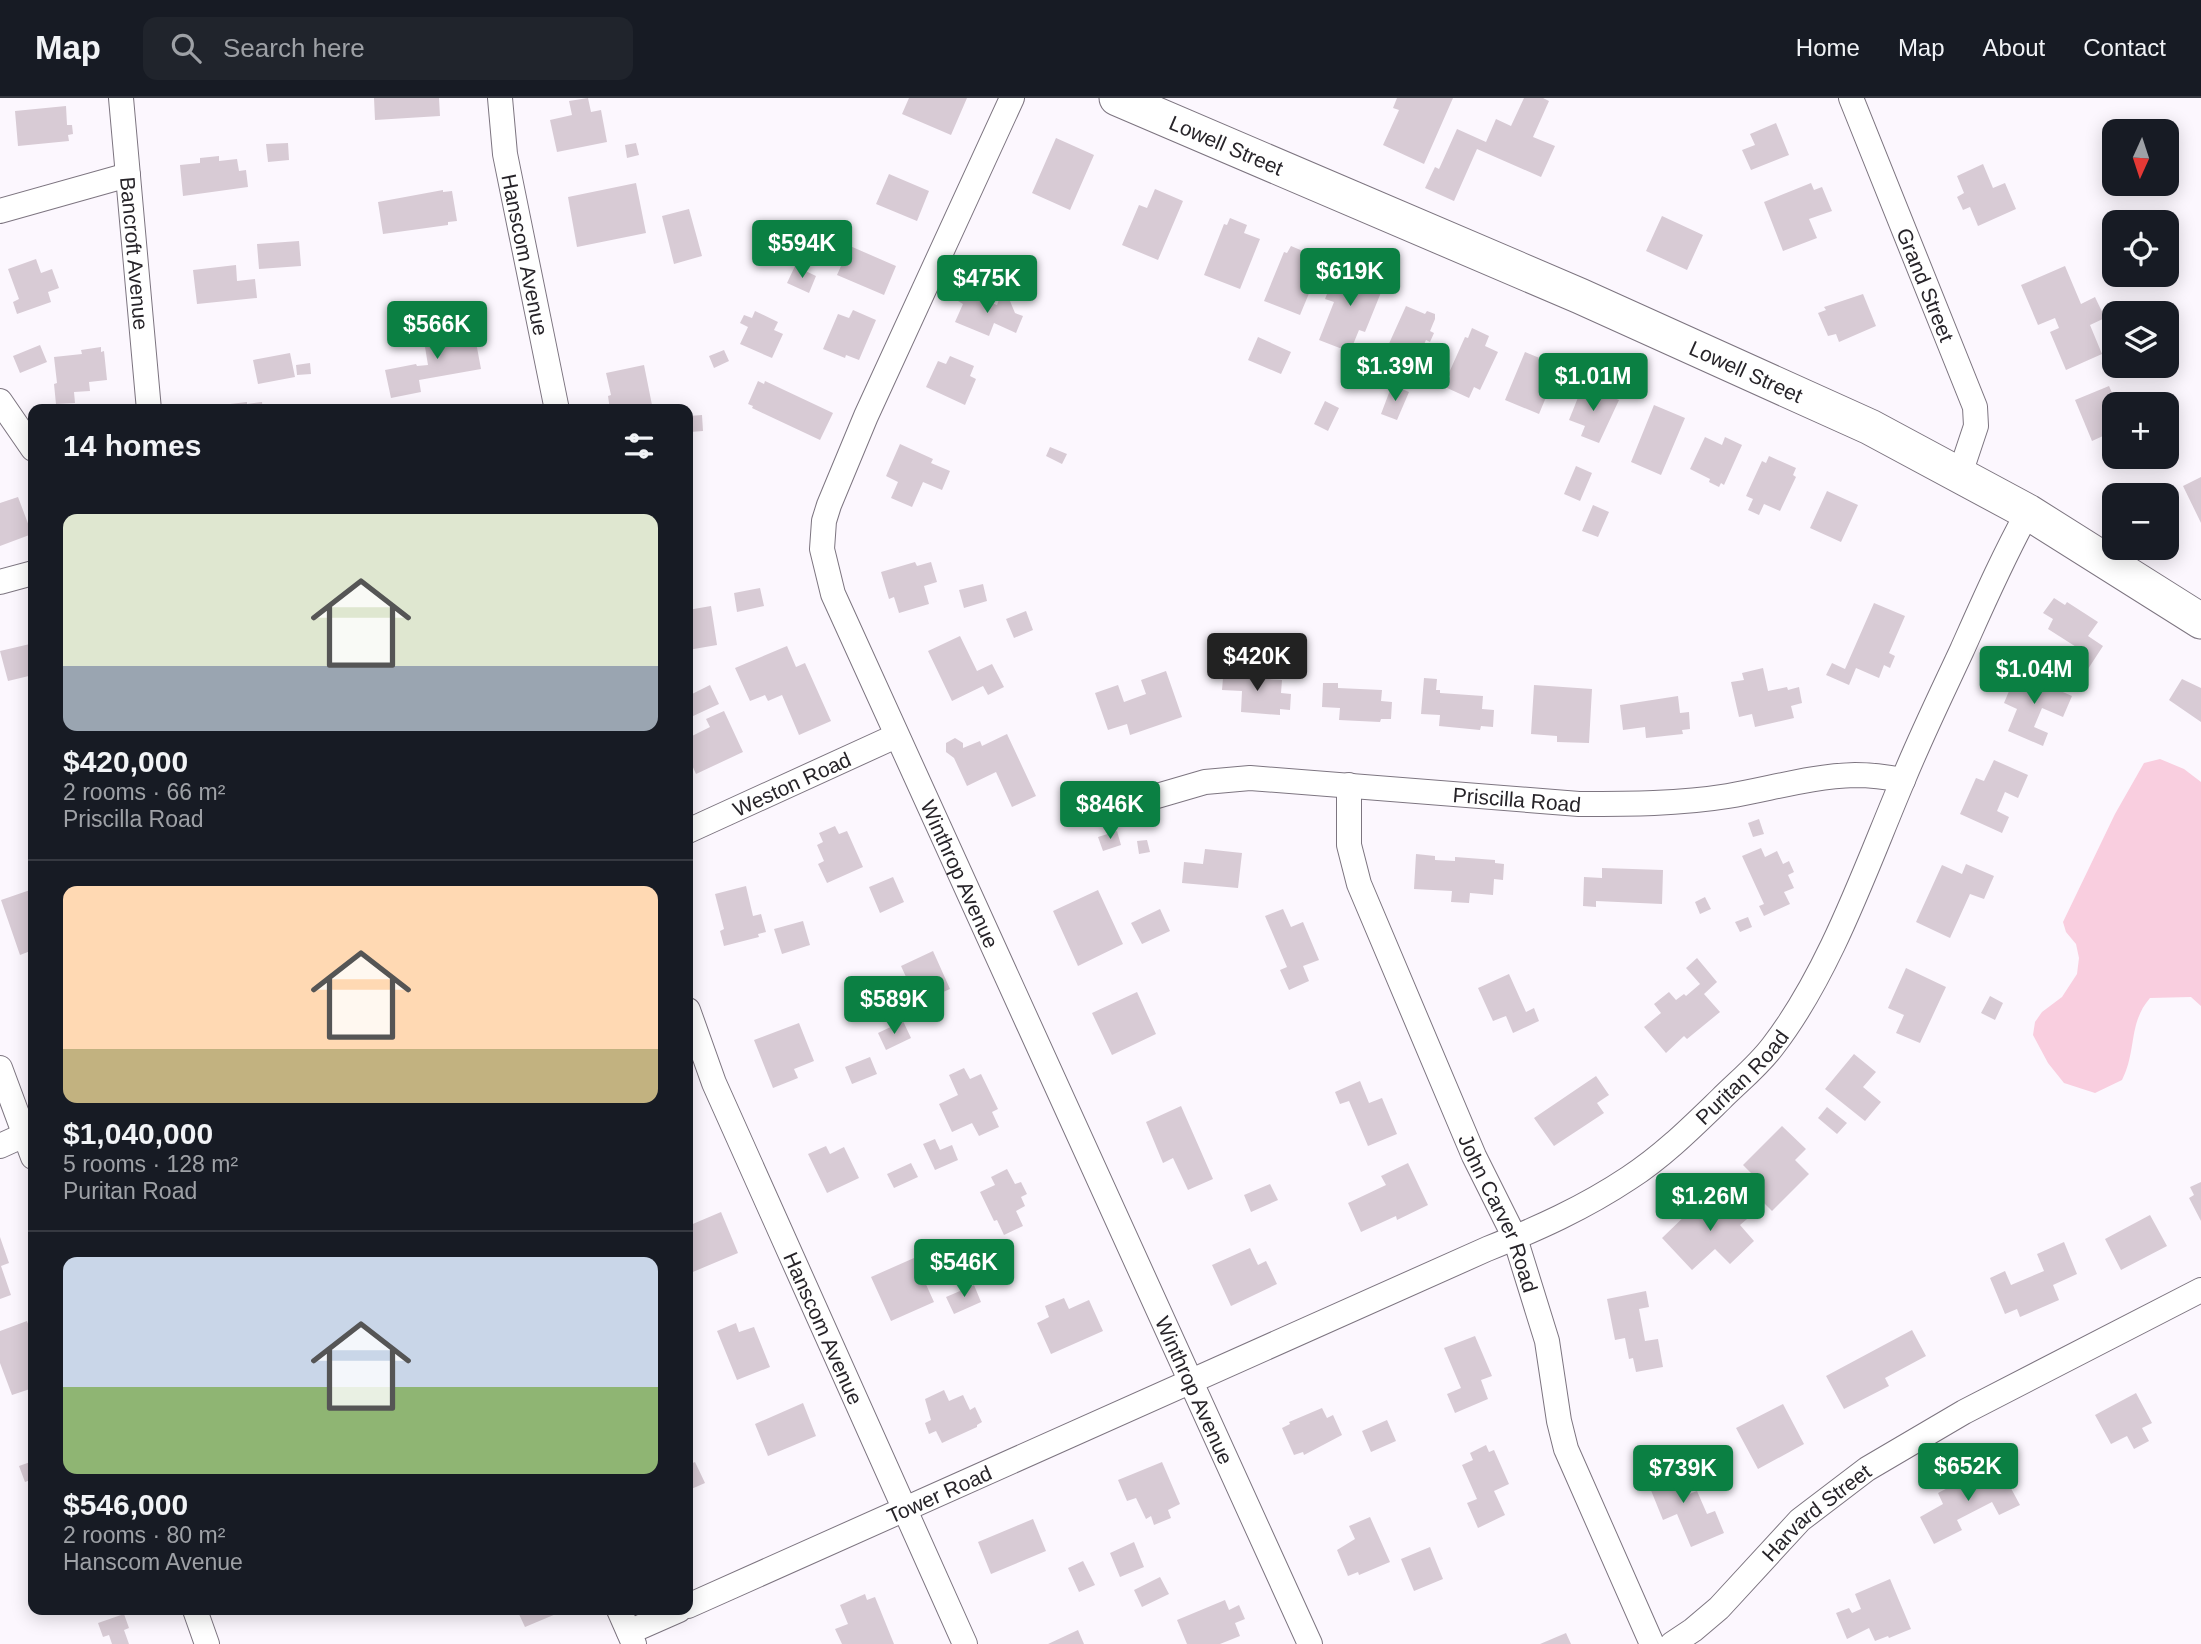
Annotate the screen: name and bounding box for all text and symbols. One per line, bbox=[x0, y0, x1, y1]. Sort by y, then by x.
search box bbox=[143, 17, 633, 80]
text: Map bbox=[35, 29, 101, 66]
icon: search bbox=[167, 29, 205, 67]
text: Search here bbox=[223, 33, 365, 63]
text: Home bbox=[1796, 34, 1860, 61]
text: Map bbox=[1898, 34, 1945, 61]
text: About bbox=[1983, 34, 2045, 61]
text: Contact bbox=[2083, 34, 2166, 61]
street label: Lowell Street bbox=[1166, 110, 1287, 179]
north arrow bbox=[2102, 119, 2179, 196]
map controls bbox=[2102, 119, 2179, 560]
street label: Hanscom Avenue bbox=[498, 172, 553, 338]
street label: Bancroft Avenue bbox=[117, 176, 153, 331]
button: locate bbox=[2102, 210, 2179, 287]
pin: $594K bbox=[753, 220, 851, 280]
street label: Grand Street bbox=[1893, 224, 1959, 345]
text: $594K bbox=[768, 230, 836, 256]
pin: $619K bbox=[1301, 248, 1399, 308]
pin: $475K bbox=[938, 256, 1036, 315]
text: $619K bbox=[1316, 258, 1384, 284]
text: $475K bbox=[953, 265, 1021, 291]
button: layers bbox=[2102, 301, 2179, 378]
pin: $566K bbox=[388, 302, 486, 361]
text: $566K bbox=[403, 311, 471, 337]
street label: Lowell Street bbox=[1686, 336, 1807, 407]
pin: $1.39M bbox=[1338, 344, 1452, 403]
text: $1.39M bbox=[1357, 353, 1433, 379]
pin: $1.01M bbox=[1536, 354, 1650, 413]
text: $1.01M bbox=[1555, 363, 1631, 389]
button: + bbox=[2102, 392, 2179, 469]
icon: filters bbox=[620, 427, 658, 465]
text: 14 homes bbox=[63, 429, 201, 462]
button: − bbox=[2102, 483, 2179, 560]
icon: home bbox=[298, 560, 424, 686]
pin: $420K bbox=[1208, 634, 1306, 693]
text: $420K bbox=[1223, 643, 1291, 669]
pin: $1.04M bbox=[1977, 646, 2091, 706]
text: $1.04M bbox=[1996, 656, 2072, 682]
text: $420,000 bbox=[63, 745, 188, 778]
street label: Weston Road bbox=[729, 747, 854, 820]
text: 2 rooms · 66 m² bbox=[63, 779, 225, 805]
pin: $846K bbox=[1061, 782, 1159, 841]
street label: Priscilla Road bbox=[1452, 783, 1582, 816]
text: $846K bbox=[1076, 791, 1144, 817]
street label: Winthrop Avenue bbox=[917, 797, 1004, 951]
text: Priscilla Road bbox=[63, 806, 204, 832]
icon: home bbox=[298, 932, 424, 1058]
pin: $589K bbox=[845, 976, 943, 1036]
text: $589K bbox=[860, 986, 928, 1012]
street label: Puritan Road bbox=[1691, 1025, 1793, 1129]
text: $1,040,000 bbox=[63, 1117, 213, 1150]
street label: John Carver Road bbox=[1455, 1130, 1543, 1295]
text: 5 rooms · 128 m² bbox=[63, 1151, 238, 1177]
pin: $1.26M bbox=[1653, 1174, 1767, 1233]
text: Puritan Road bbox=[63, 1178, 197, 1204]
text: $1.26M bbox=[1672, 1183, 1748, 1209]
pin: $546K bbox=[915, 1240, 1013, 1299]
street label: Hanscom Avenue bbox=[780, 1248, 868, 1408]
text: $546K bbox=[930, 1249, 998, 1275]
icon: home bbox=[298, 1303, 424, 1429]
street label: Winthrop Avenue bbox=[1151, 1313, 1238, 1468]
pin: $652K bbox=[1919, 1444, 2017, 1503]
pin: $739K bbox=[1634, 1446, 1732, 1505]
text: $652K bbox=[1934, 1453, 2002, 1479]
text: $739K bbox=[1649, 1455, 1717, 1481]
street label: Harvard Street bbox=[1757, 1459, 1875, 1565]
street label: Tower Road bbox=[883, 1460, 995, 1527]
text: $546,000 bbox=[63, 1488, 188, 1521]
text: 2 rooms · 80 m² bbox=[63, 1522, 225, 1548]
text: Hanscom Avenue bbox=[63, 1549, 243, 1575]

